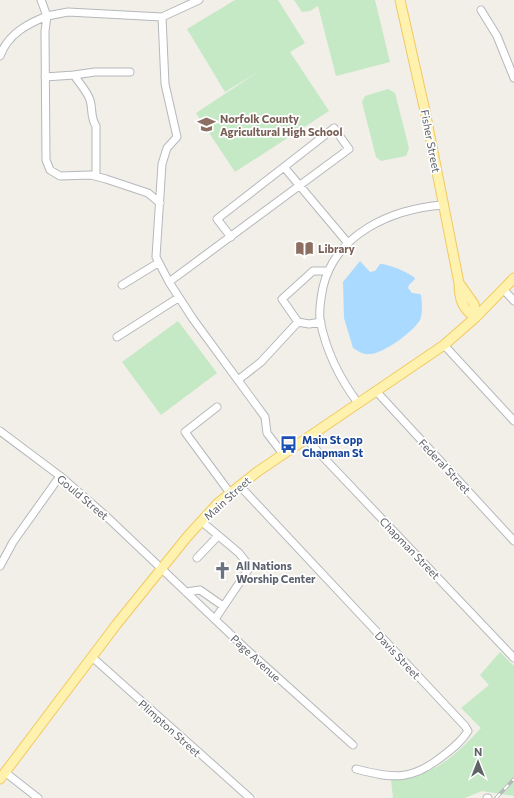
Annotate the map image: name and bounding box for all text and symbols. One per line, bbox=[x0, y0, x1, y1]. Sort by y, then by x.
street label: Fisher Street bbox=[419, 108, 444, 174]
place label: Norfolk County Agricultural High School bbox=[220, 112, 342, 138]
school or university icon: Norfolk County Agricultural High School bbox=[197, 114, 217, 134]
library icon: Library bbox=[295, 238, 315, 258]
place label: Library bbox=[318, 242, 355, 255]
place label: Main St opp Chapman St bbox=[302, 433, 364, 459]
bus stop icon: Main St opp Chapman St bbox=[279, 435, 299, 455]
street label: Federal Street bbox=[416, 436, 474, 496]
street label: Gould Street bbox=[55, 472, 112, 523]
street label: Main Street bbox=[201, 473, 253, 522]
street label: Chapman Street bbox=[377, 514, 443, 582]
place label: All Nations Worship Center bbox=[236, 559, 316, 585]
church icon: All Nations Worship Center bbox=[213, 561, 233, 581]
street label: Davis Street bbox=[373, 628, 424, 682]
street label: Page Avenue bbox=[228, 632, 284, 684]
street label: Plimpton Street bbox=[136, 697, 204, 760]
north arrow bbox=[458, 742, 498, 782]
text: N bbox=[474, 745, 482, 758]

